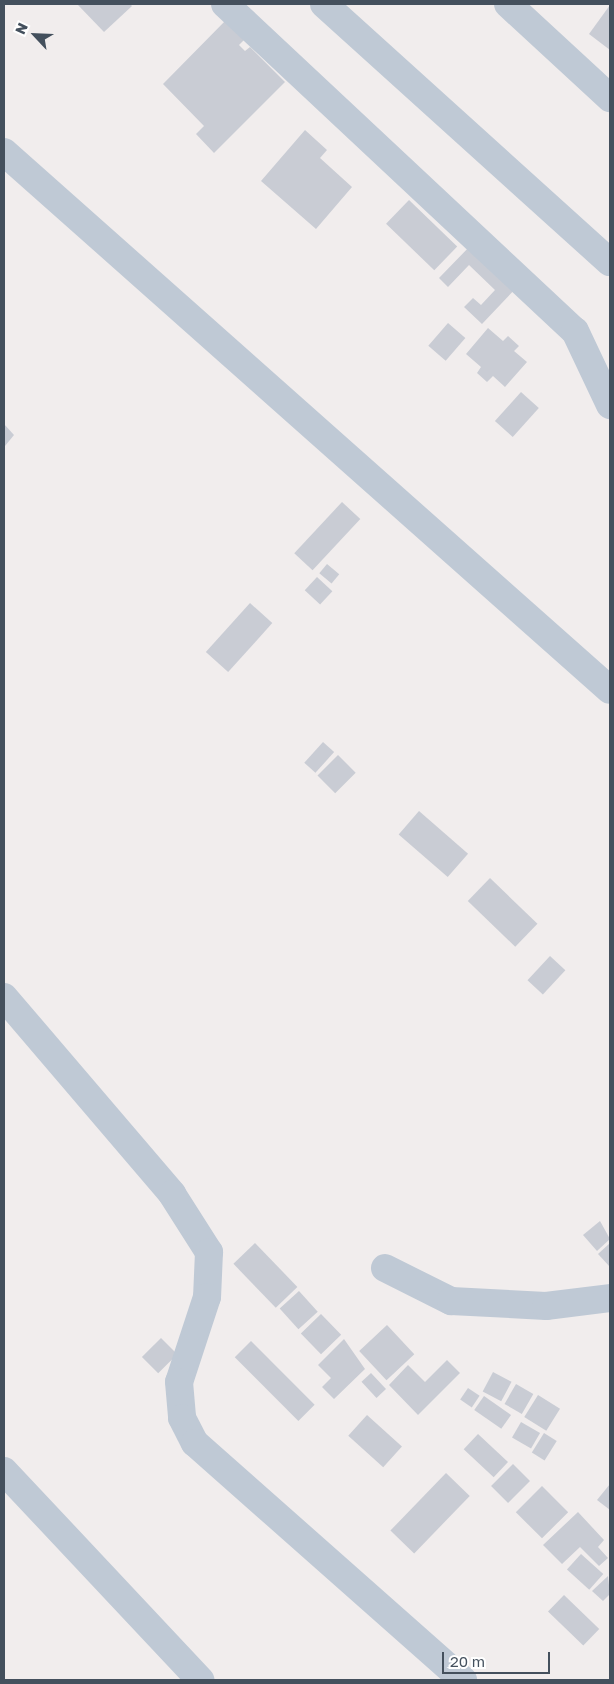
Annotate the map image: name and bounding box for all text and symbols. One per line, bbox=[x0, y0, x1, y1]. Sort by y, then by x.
north arrow bbox=[10, 10, 60, 60]
text: N bbox=[11, 20, 31, 37]
scale bar bbox=[444, 1642, 552, 1674]
text: 20 m bbox=[450, 1652, 485, 1670]

